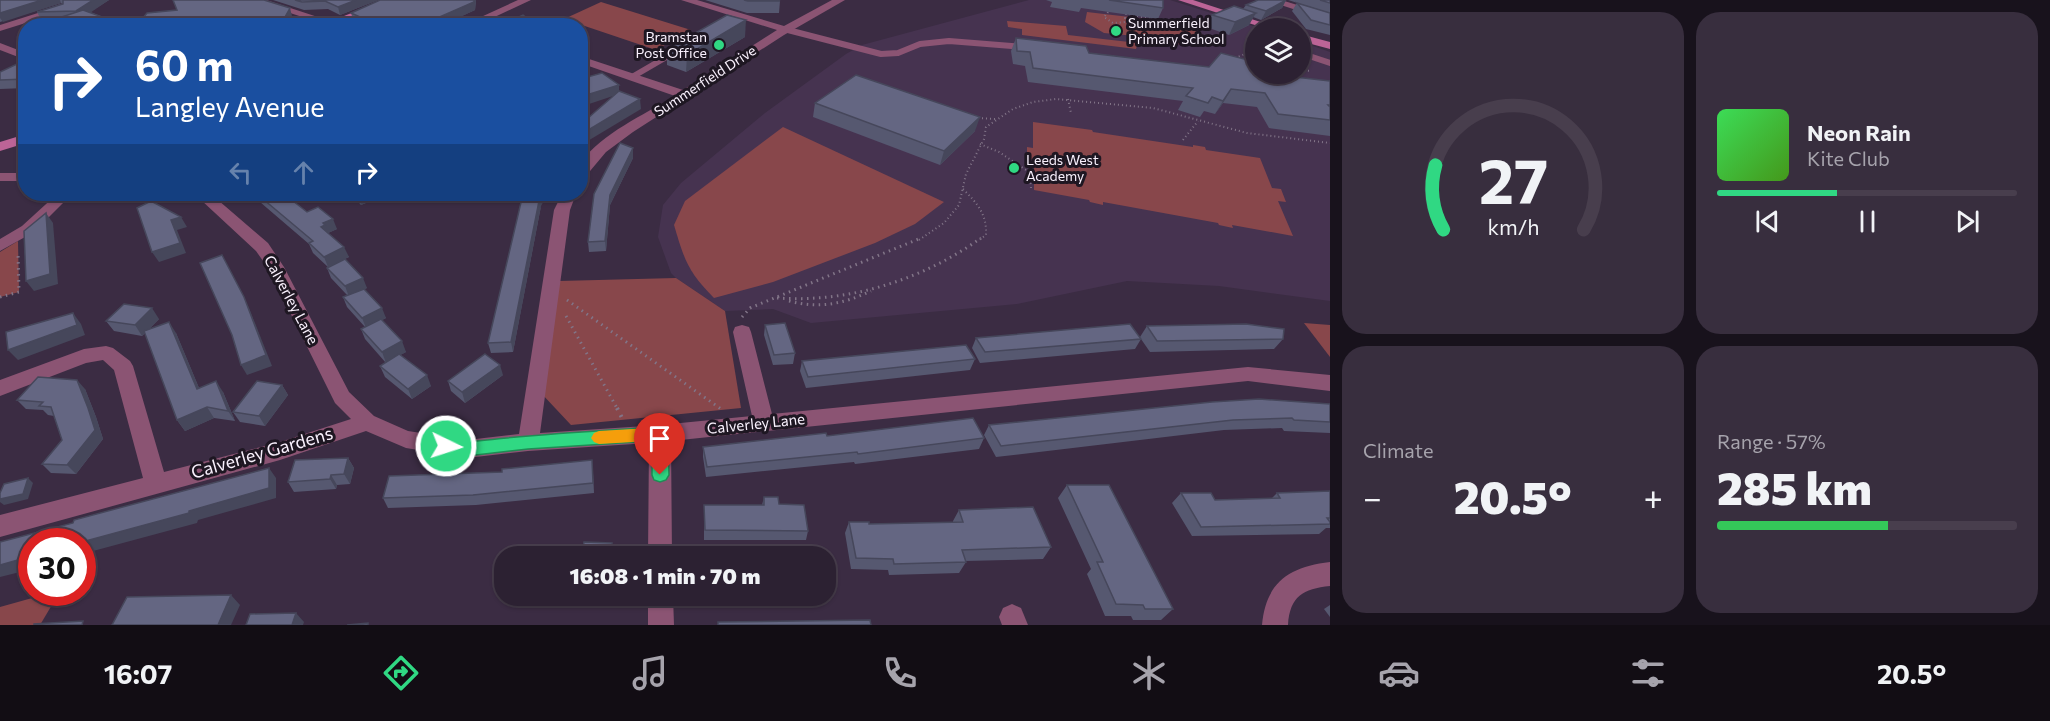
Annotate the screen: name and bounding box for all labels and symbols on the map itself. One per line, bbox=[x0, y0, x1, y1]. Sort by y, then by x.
place label: Summerfield Primary School bbox=[1128, 14, 1224, 47]
marker: Summerfield Primary School bbox=[1109, 24, 1123, 38]
place label: Bramstan Post Office bbox=[635, 28, 707, 61]
marker: Bramstan Post Office bbox=[712, 38, 726, 52]
street label: Summerfield Drive bbox=[651, 41, 759, 120]
place label: Leeds West Academy bbox=[1026, 151, 1099, 184]
marker: Leeds West Academy bbox=[1007, 161, 1021, 175]
street label: Calverley Lane bbox=[261, 252, 323, 347]
street label: Calverley Lane bbox=[706, 409, 806, 437]
pin bbox=[634, 413, 685, 475]
position arrow bbox=[414, 414, 478, 478]
street label: Calverley Gardens bbox=[188, 421, 335, 483]
speed limit sign: 30 bbox=[18, 528, 96, 606]

